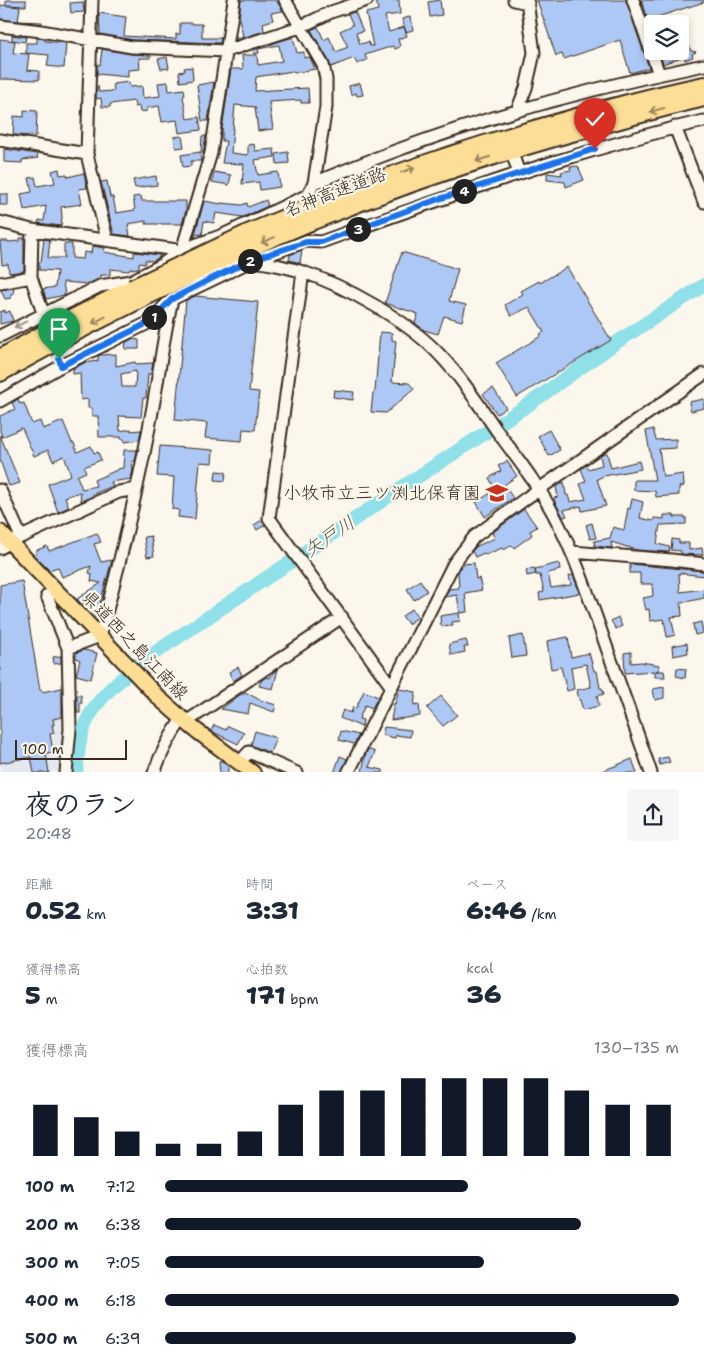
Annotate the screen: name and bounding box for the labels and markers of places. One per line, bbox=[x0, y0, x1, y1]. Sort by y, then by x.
pin bbox=[574, 98, 616, 149]
pin: 4 bbox=[452, 178, 476, 204]
pin: 3 bbox=[346, 216, 370, 242]
pin: 2 bbox=[238, 248, 262, 274]
pin: 1 bbox=[142, 304, 166, 330]
pin bbox=[38, 308, 80, 359]
school or university icon: 小牧市立三ツ渕北保育園 bbox=[484, 480, 510, 506]
place label: 小牧市立三ツ渕北保育園 bbox=[283, 481, 481, 505]

